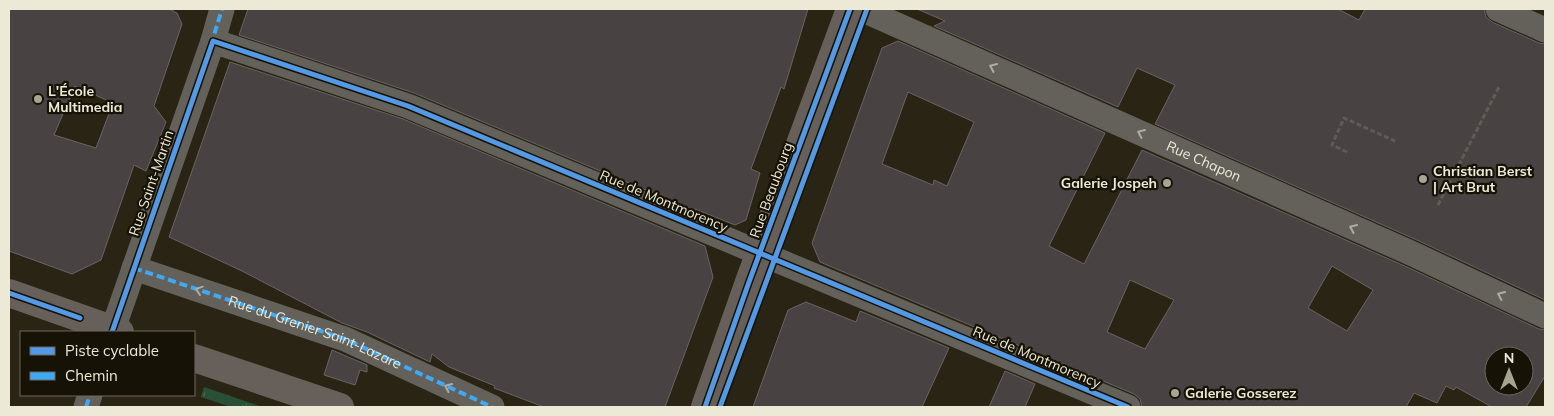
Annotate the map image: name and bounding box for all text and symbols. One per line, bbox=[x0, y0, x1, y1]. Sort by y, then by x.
one-way arrow bbox=[989, 63, 998, 73]
place label: L'École Multimedia bbox=[48, 82, 122, 116]
marker: L'École Multimedia bbox=[32, 93, 44, 105]
street label: Rue Saint-Martin bbox=[124, 128, 178, 238]
one-way arrow bbox=[1137, 129, 1146, 140]
street label: Rue Chapon bbox=[1164, 137, 1244, 186]
street label: Rue Beaubourg bbox=[745, 140, 797, 240]
place label: Christian Berst | Art Brut bbox=[1433, 162, 1533, 196]
street label: Rue de Montmorency bbox=[597, 166, 731, 236]
marker: Christian Berst | Art Brut bbox=[1417, 173, 1429, 185]
place label: Galerie Jospeh bbox=[1061, 174, 1157, 192]
marker: Galerie Jospeh bbox=[1161, 177, 1173, 189]
one-way arrow bbox=[1349, 223, 1358, 234]
one-way arrow bbox=[195, 285, 203, 295]
street label: Rue du Grenier Saint-Lazare bbox=[226, 291, 404, 373]
one-way arrow bbox=[1497, 291, 1506, 302]
street label: Rue de Montmorency bbox=[970, 322, 1104, 392]
legend bbox=[20, 331, 195, 396]
text: Piste cyclable bbox=[65, 341, 159, 360]
north arrow bbox=[1484, 346, 1534, 396]
text: N bbox=[1504, 349, 1514, 367]
text: Chemin bbox=[65, 366, 118, 385]
one-way arrow bbox=[444, 383, 453, 393]
place label: Galerie Gosserez bbox=[1185, 384, 1297, 402]
marker: Galerie Gosserez bbox=[1169, 387, 1181, 399]

